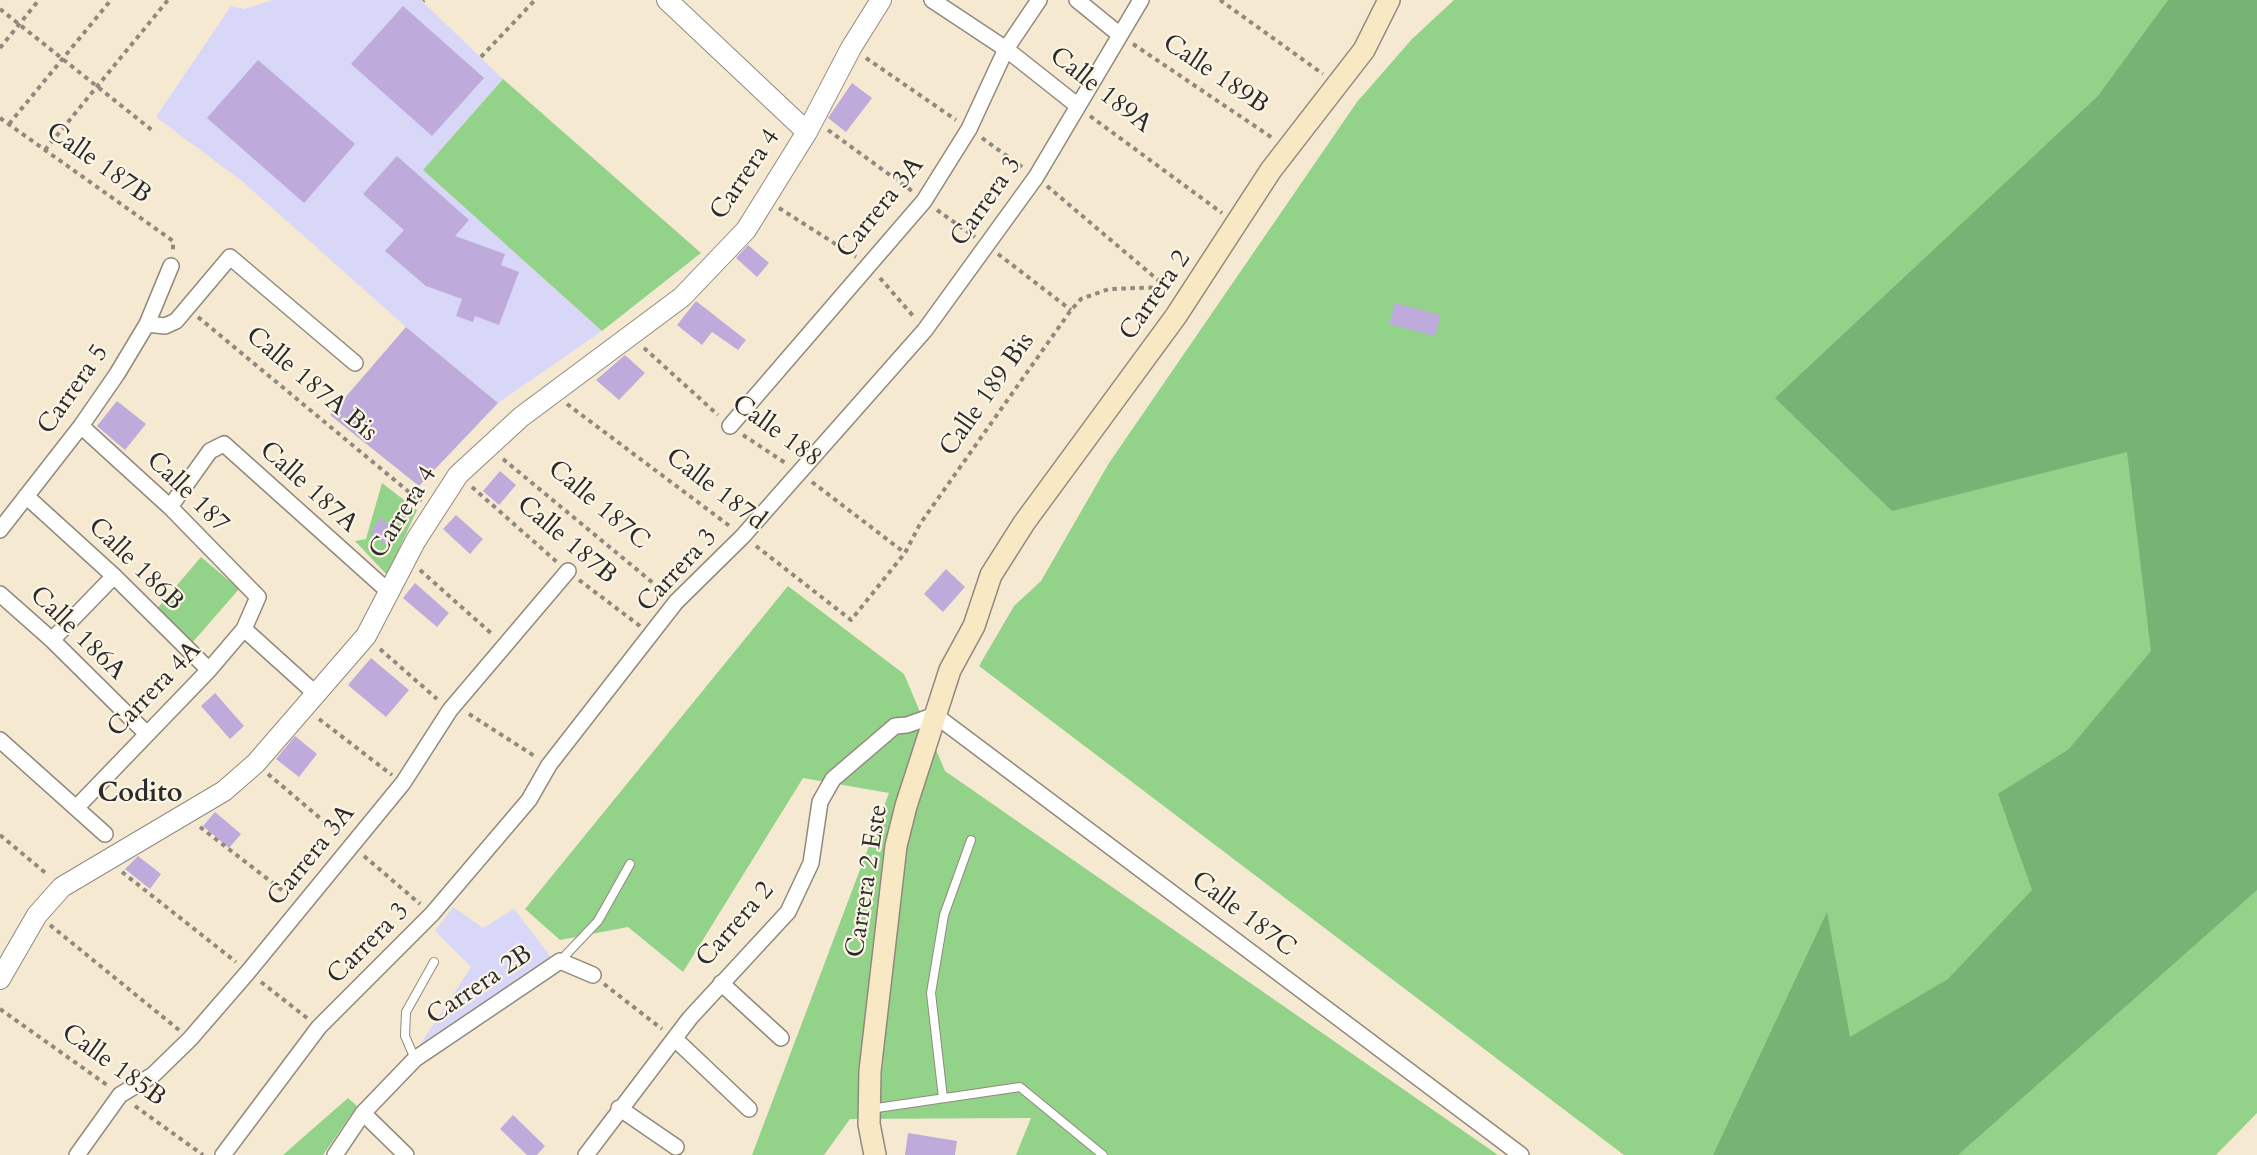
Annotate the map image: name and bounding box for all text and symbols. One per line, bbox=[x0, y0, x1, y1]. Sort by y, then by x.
street label: Calle 189B bbox=[1156, 28, 1274, 122]
street label: Calle 189A bbox=[1042, 41, 1158, 141]
street label: Calle 187B bbox=[40, 117, 156, 211]
street label: Carrera 4 bbox=[704, 124, 788, 226]
street label: Carrera 3A bbox=[831, 151, 931, 265]
street label: Carrera 3 bbox=[945, 151, 1029, 253]
street label: Carrera 2 bbox=[1114, 245, 1198, 347]
street label: Calle 187A Bis bbox=[239, 321, 383, 449]
street label: Calle 189 Bis bbox=[934, 327, 1042, 463]
street label: Carrera 5 bbox=[32, 339, 116, 441]
street label: Calle 188 bbox=[725, 389, 827, 475]
street label: Calle 187A bbox=[252, 436, 364, 540]
street label: Calle 187d bbox=[659, 442, 771, 538]
street label: Calle 187 bbox=[139, 446, 235, 540]
street label: Calle 187C bbox=[541, 455, 655, 557]
street label: Carrera 4 bbox=[364, 461, 444, 565]
street label: Calle 187B bbox=[510, 490, 622, 592]
street label: Calle 186B bbox=[81, 512, 189, 618]
street label: Carrera 3 bbox=[631, 523, 725, 619]
street label: Calle 186A bbox=[22, 581, 132, 687]
street label: Carrera 4A bbox=[102, 635, 208, 745]
district label: Codito bbox=[97, 779, 183, 811]
street label: Carrera 3A bbox=[262, 799, 362, 913]
street label: Carrera 2 Este bbox=[840, 802, 896, 960]
street label: Calle 187C bbox=[1185, 866, 1301, 964]
street label: Carrera 2 bbox=[690, 876, 782, 974]
street label: Carrera 3 bbox=[322, 897, 416, 991]
street label: Carrera 2B bbox=[421, 939, 539, 1033]
street label: Calle 185B bbox=[55, 1018, 171, 1114]

